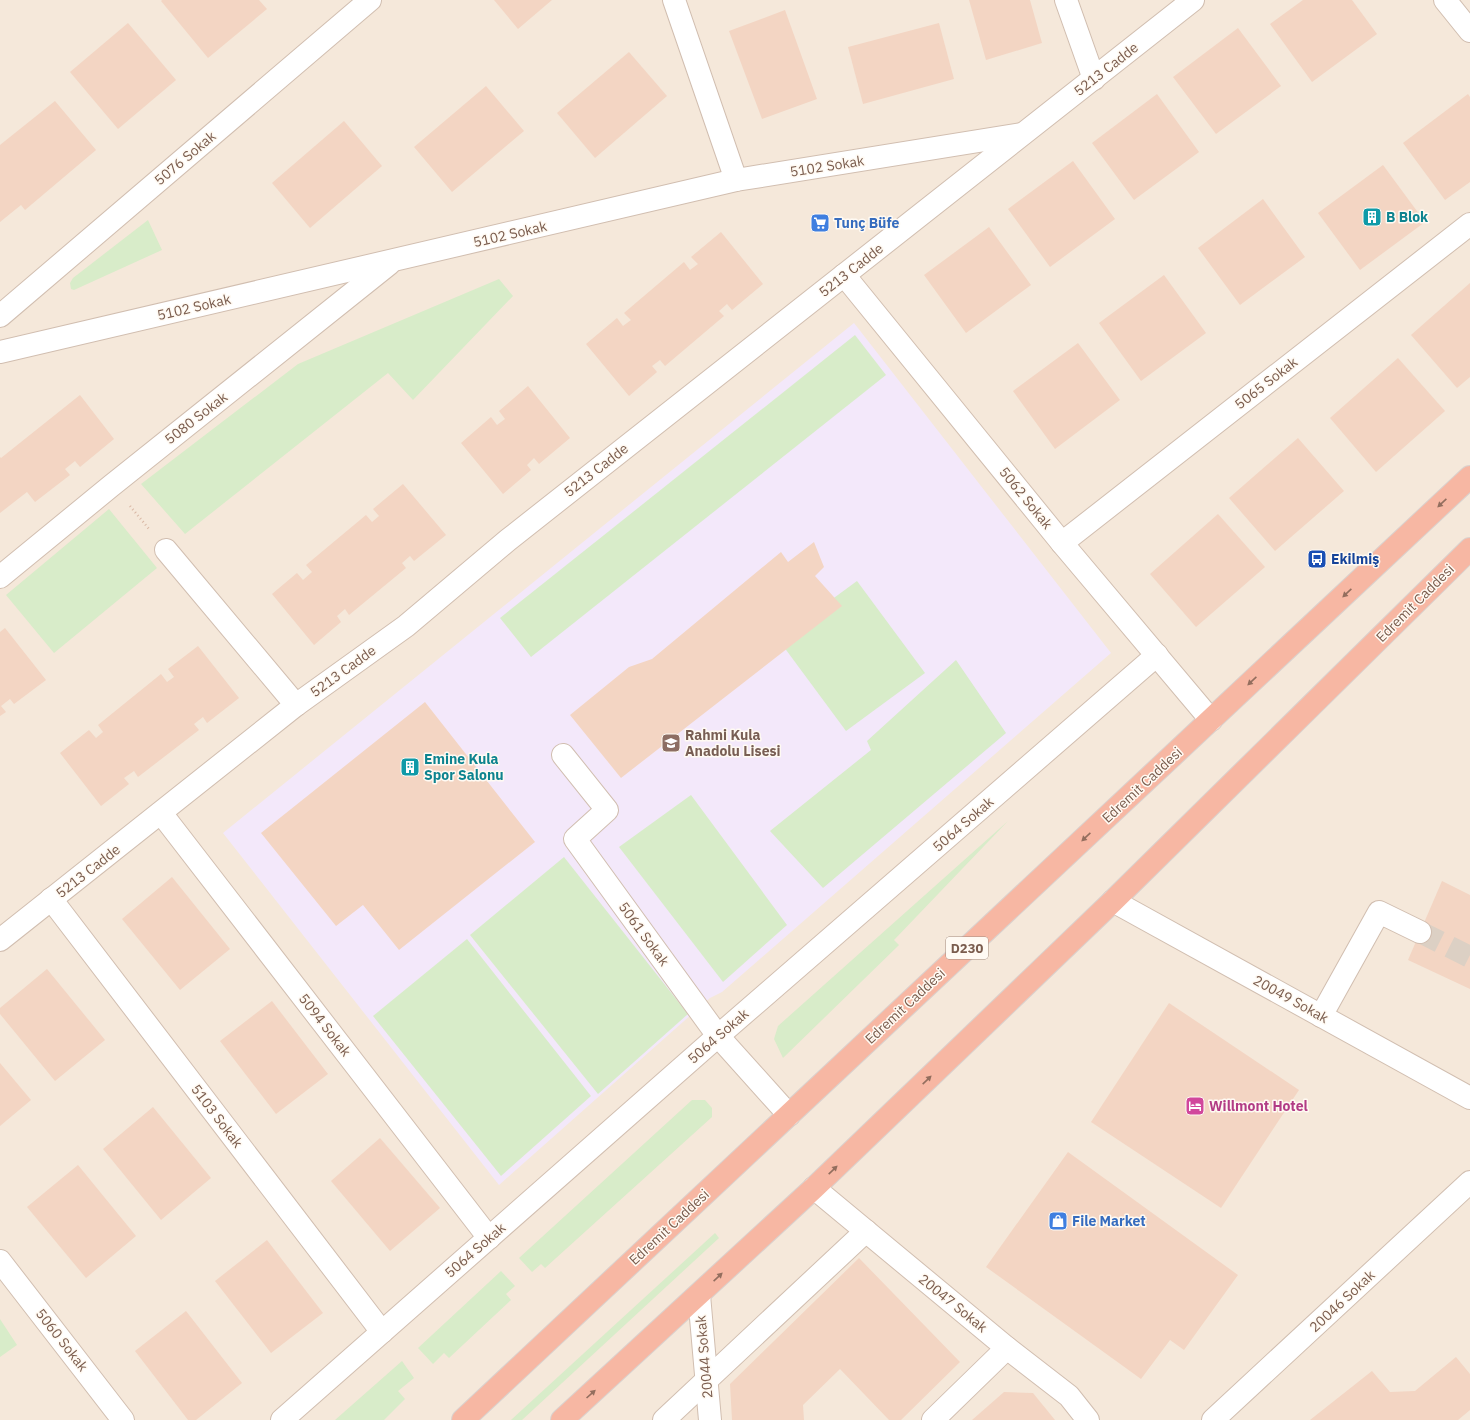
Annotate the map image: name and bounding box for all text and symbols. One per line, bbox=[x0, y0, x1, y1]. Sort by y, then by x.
street label: 5213 Cadde bbox=[1070, 38, 1142, 100]
street label: 5076 Sokak bbox=[150, 127, 220, 189]
street label: 5102 Sokak bbox=[789, 151, 866, 181]
building icon: B Blok bbox=[1361, 206, 1383, 228]
place label: B Blok bbox=[1386, 208, 1429, 226]
supermarket icon: Tunç Büfe bbox=[809, 212, 831, 234]
place label: Tunç Büfe bbox=[834, 214, 899, 232]
street label: 5102 Sokak bbox=[471, 217, 549, 251]
street label: 5213 Cadde bbox=[815, 239, 887, 301]
street label: 5102 Sokak bbox=[155, 290, 233, 324]
street label: 5065 Sokak bbox=[1231, 352, 1302, 413]
street label: 5080 Sokak bbox=[161, 387, 232, 448]
street label: 5213 Cadde bbox=[560, 439, 632, 501]
street label: 5062 Sokak bbox=[995, 463, 1057, 533]
one-way arrow bbox=[1437, 499, 1447, 508]
bus stop icon: Ekilmiş bbox=[1306, 548, 1328, 570]
place label: Ekilmiş bbox=[1331, 550, 1379, 568]
street label: Edremit Caddesi bbox=[1372, 560, 1458, 646]
one-way arrow bbox=[1342, 588, 1352, 598]
street label: 5213 Cadde bbox=[307, 641, 380, 701]
one-way arrow bbox=[1247, 677, 1257, 686]
place label: Rahmi Kula Anadolu Lisesi bbox=[685, 726, 781, 760]
school or university icon: Rahmi Kula Anadolu Lisesi bbox=[660, 732, 682, 754]
street label: Edremit Caddesi bbox=[1098, 743, 1186, 827]
place label: Emine Kula Spor Salonu bbox=[424, 750, 504, 784]
building icon: Emine Kula Spor Salonu bbox=[399, 756, 421, 778]
street label: 5064 Sokak bbox=[929, 792, 998, 855]
one-way arrow bbox=[1081, 832, 1091, 842]
street label: 5213 Cadde bbox=[52, 840, 124, 902]
street label: 5061 Sokak bbox=[615, 898, 674, 970]
road number: D230 bbox=[946, 937, 988, 959]
street label: Edremit Caddesi bbox=[861, 964, 949, 1048]
street label: 20049 Sokak bbox=[1250, 971, 1332, 1027]
street label: 5094 Sokak bbox=[295, 990, 356, 1061]
street label: 5064 Sokak bbox=[684, 1004, 753, 1067]
one-way arrow bbox=[922, 1075, 932, 1084]
street label: 5103 Sokak bbox=[187, 1081, 247, 1152]
hotel icon: Willmont Hotel bbox=[1184, 1095, 1206, 1117]
place label: Willmont Hotel bbox=[1209, 1097, 1308, 1115]
one-way arrow bbox=[828, 1165, 838, 1175]
street label: Edremit Caddesi bbox=[625, 1185, 713, 1269]
shop icon: File Market bbox=[1047, 1210, 1069, 1232]
place label: File Market bbox=[1072, 1212, 1146, 1230]
street label: 5064 Sokak bbox=[441, 1218, 510, 1281]
street label: 20046 Sokak bbox=[1305, 1266, 1379, 1336]
street label: 20047 Sokak bbox=[915, 1270, 992, 1337]
one-way arrow bbox=[713, 1273, 723, 1282]
street label: 5060 Sokak bbox=[32, 1305, 93, 1376]
street label: 20044 Sokak bbox=[691, 1314, 717, 1399]
one-way arrow bbox=[586, 1389, 596, 1398]

